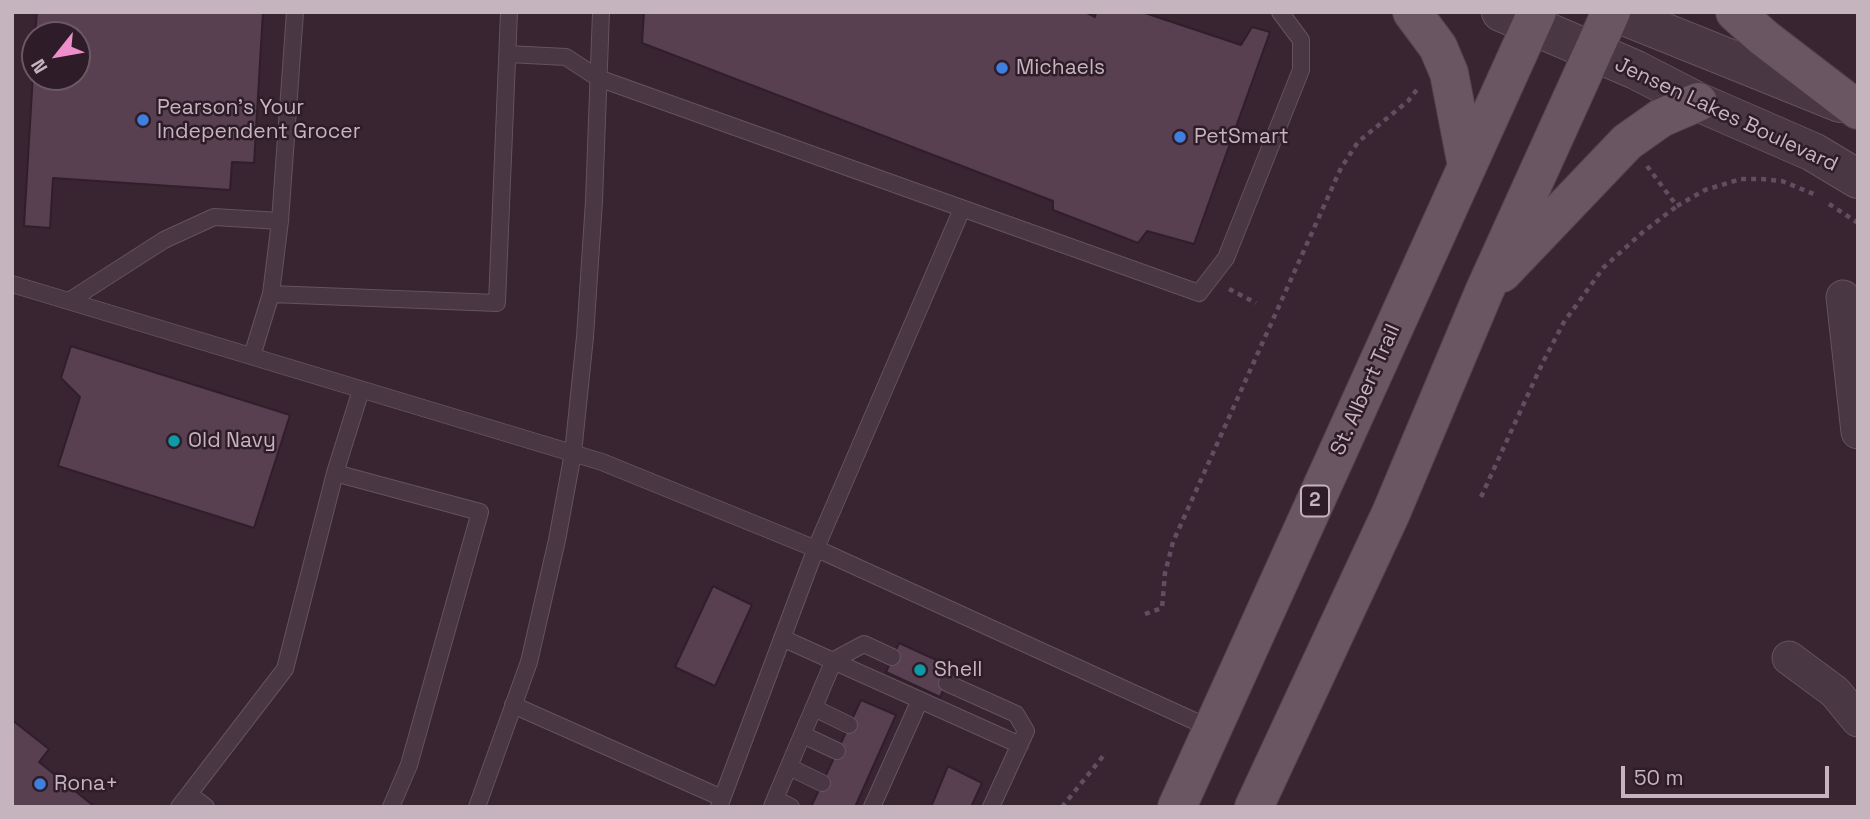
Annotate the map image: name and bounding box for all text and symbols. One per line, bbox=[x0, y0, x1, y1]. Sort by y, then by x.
north arrow bbox=[21, 21, 91, 91]
street label: Jensen Lakes Boulevard bbox=[1610, 52, 1842, 178]
text: N bbox=[25, 54, 53, 78]
place label: Michaels bbox=[1016, 55, 1105, 81]
marker: Michaels bbox=[994, 60, 1010, 76]
place label: Pearson's Your Independent Grocer bbox=[157, 95, 361, 145]
marker: Pearson's Your Independent Grocer bbox=[135, 112, 151, 128]
place label: PetSmart bbox=[1194, 124, 1289, 150]
marker: PetSmart bbox=[1172, 129, 1188, 145]
street label: St. Albert Trail bbox=[1326, 320, 1406, 460]
place label: Old Navy bbox=[188, 428, 276, 454]
marker: Old Navy bbox=[166, 433, 182, 449]
road number: 2 bbox=[1301, 486, 1329, 516]
place label: Shell bbox=[934, 657, 982, 683]
marker: Shell bbox=[912, 662, 928, 678]
scale bar bbox=[1625, 752, 1833, 796]
text: 50 m bbox=[1634, 764, 1684, 791]
place label: Rona+ bbox=[54, 771, 118, 797]
marker: Rona+ bbox=[32, 776, 48, 792]

